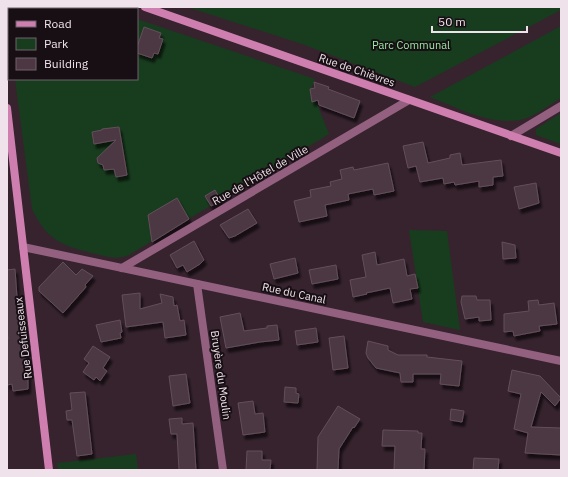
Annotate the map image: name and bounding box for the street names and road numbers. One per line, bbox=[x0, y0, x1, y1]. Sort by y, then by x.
street label: Rue de Chièvres bbox=[317, 50, 397, 90]
street label: Rue de l'Hôtel de Ville bbox=[210, 142, 310, 208]
street label: Rue du Canal bbox=[261, 279, 327, 307]
street label: Rue Defuisseaux bbox=[11, 296, 35, 380]
street label: Bruyère du Moulin bbox=[208, 329, 234, 421]

